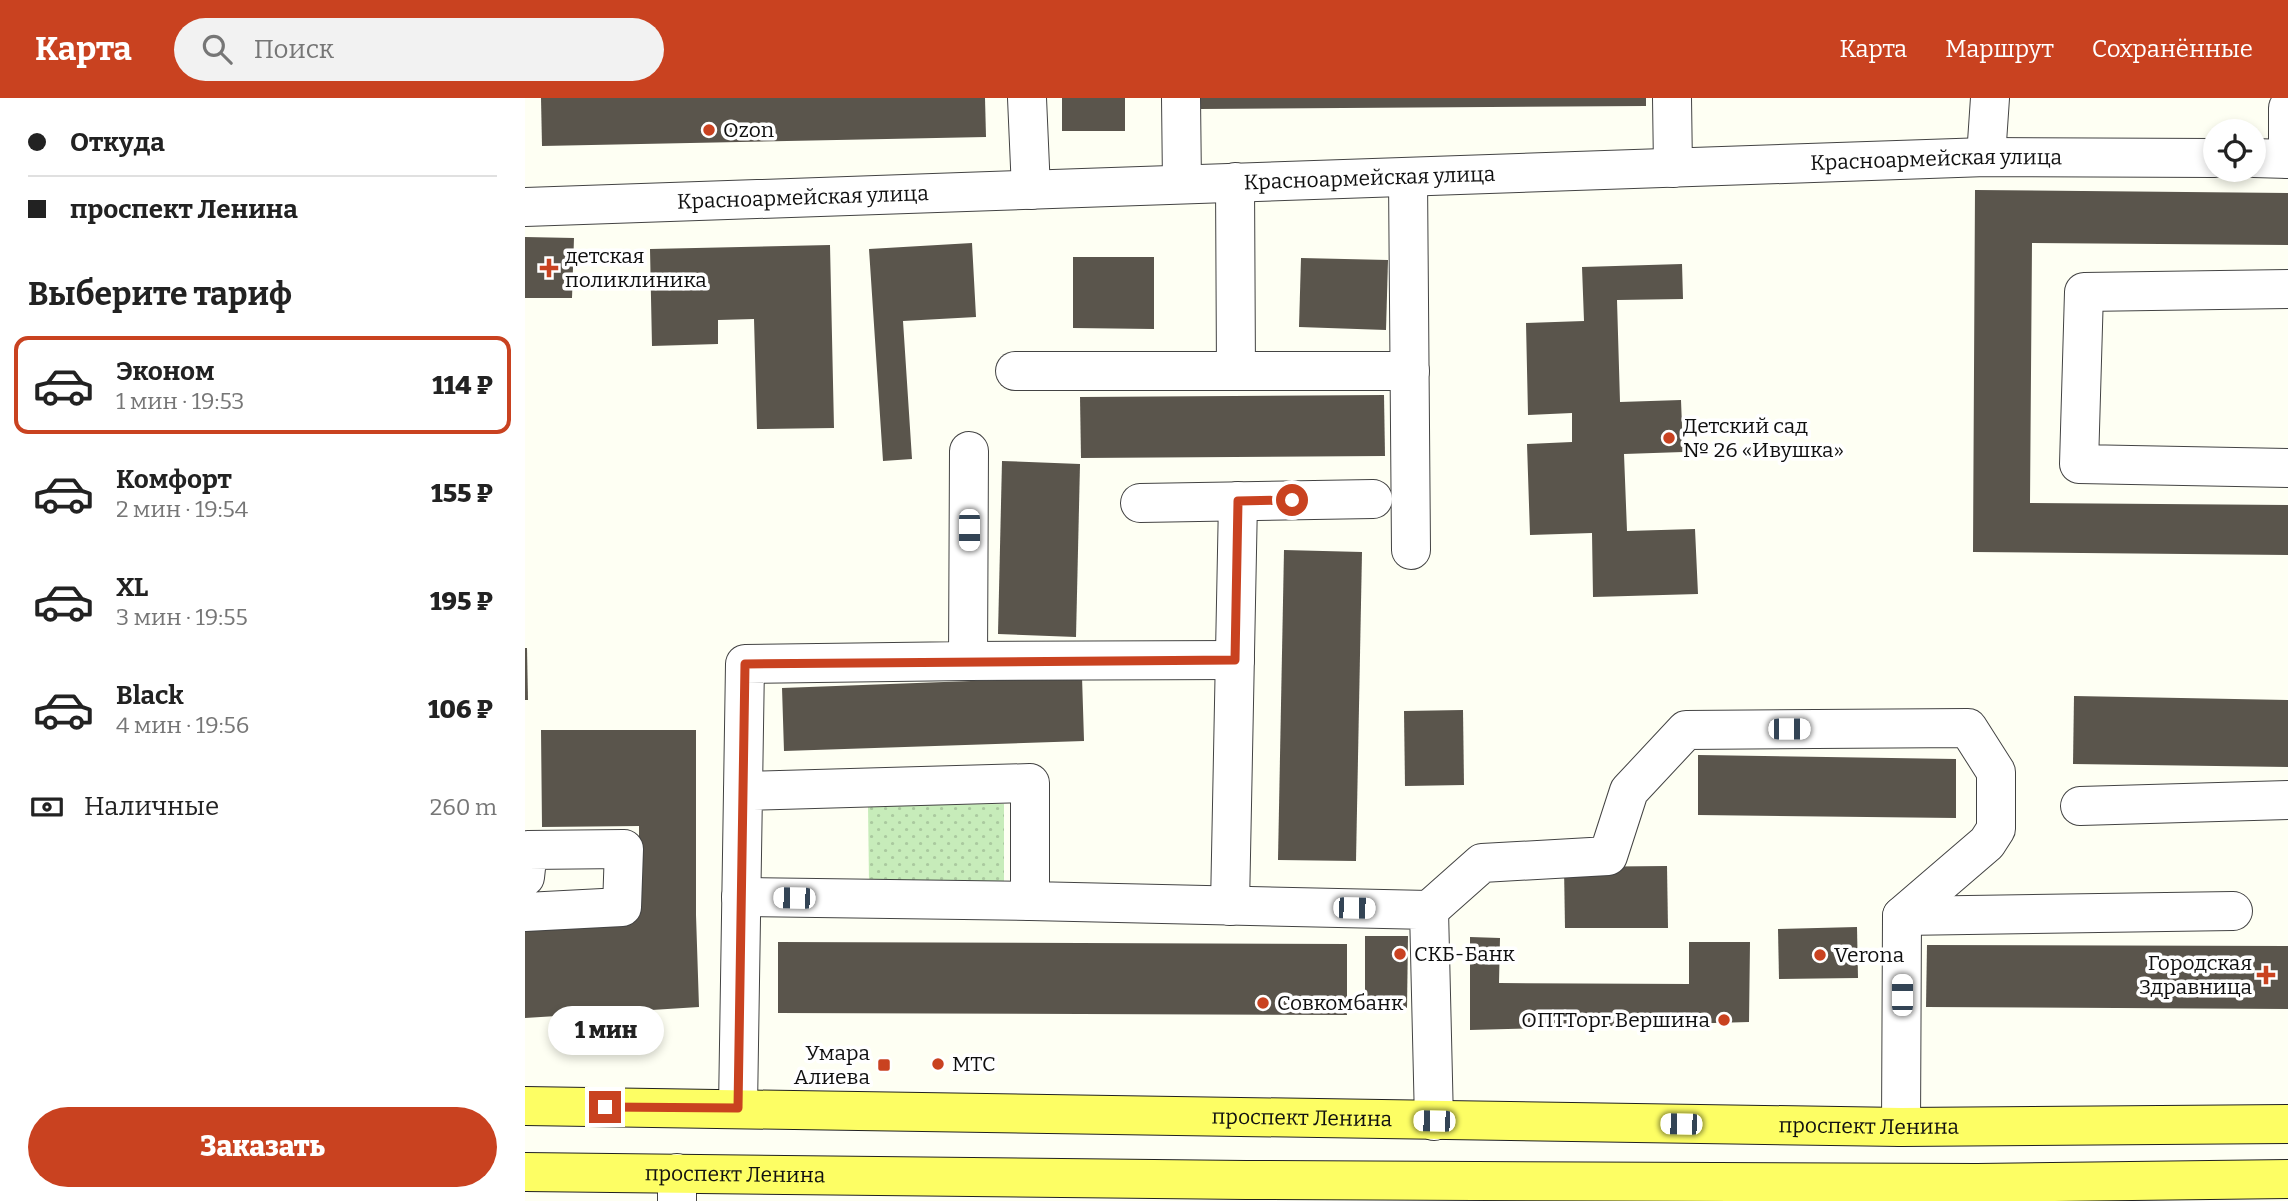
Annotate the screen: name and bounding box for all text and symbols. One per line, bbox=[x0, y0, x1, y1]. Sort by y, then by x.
search box bbox=[174, 18, 664, 81]
text: Карта bbox=[35, 29, 132, 69]
icon: search bbox=[198, 30, 236, 68]
text: Поиск bbox=[254, 34, 334, 65]
text: Карта bbox=[1839, 35, 1907, 63]
text: Маршрут bbox=[1945, 35, 2054, 63]
text: Сохранённые bbox=[2092, 35, 2253, 63]
place label: Ozon bbox=[723, 117, 774, 143]
map controls bbox=[2203, 119, 2266, 182]
button: locate bbox=[2203, 119, 2266, 182]
marker: Ozon bbox=[701, 122, 717, 138]
text: Откуда bbox=[70, 127, 165, 158]
street label: Красноармейская улица bbox=[1810, 144, 2063, 176]
street label: Красноармейская улица bbox=[1243, 161, 1496, 195]
street label: Красноармейская улица bbox=[677, 180, 930, 215]
text: проспект Ленина bbox=[70, 194, 298, 225]
place label: детская поликлиника bbox=[565, 243, 707, 293]
marker: детская поликлиника bbox=[539, 258, 559, 278]
text: Выберите тариф bbox=[28, 275, 292, 313]
icon: car bbox=[32, 354, 95, 417]
text: Эконом bbox=[116, 356, 215, 387]
text: 114 ₽ bbox=[432, 370, 493, 401]
text: 1 мин · 19:53 bbox=[116, 387, 244, 415]
place label: Детский сад № 26 «Ивушка» bbox=[1683, 413, 1844, 463]
marker: Детский сад № 26 «Ивушка» bbox=[1661, 430, 1677, 446]
icon: car bbox=[32, 462, 95, 525]
text: Комфорт bbox=[116, 464, 232, 495]
text: 155 ₽ bbox=[431, 478, 493, 509]
route start bbox=[1276, 484, 1308, 516]
text: 2 мин · 19:54 bbox=[116, 495, 248, 523]
car bbox=[959, 509, 980, 551]
icon: car bbox=[32, 570, 95, 633]
text: XL bbox=[116, 572, 148, 603]
text: 195 ₽ bbox=[430, 586, 493, 617]
text: 3 мин · 19:55 bbox=[116, 603, 248, 631]
icon: car bbox=[32, 678, 95, 741]
text: Black bbox=[116, 680, 184, 711]
text: 106 ₽ bbox=[428, 694, 493, 725]
text: 4 мин · 19:56 bbox=[116, 711, 249, 739]
car bbox=[1769, 719, 1811, 740]
icon: cash bbox=[28, 788, 66, 826]
text: Наличные bbox=[84, 791, 219, 822]
text: 260 m bbox=[430, 793, 497, 821]
car bbox=[773, 887, 816, 909]
car bbox=[1333, 897, 1376, 919]
place label: СКБ-Банк bbox=[1414, 941, 1516, 967]
place label: Verona bbox=[1834, 942, 1905, 968]
marker: СКБ-Банк bbox=[1392, 946, 1408, 962]
marker: Verona bbox=[1812, 947, 1828, 963]
place label: Городская Здравница bbox=[2139, 950, 2252, 1000]
marker: Городская Здравница bbox=[2258, 967, 2274, 983]
car bbox=[1892, 974, 1913, 1016]
place label: Совкомбанк bbox=[1277, 990, 1404, 1016]
marker: Совкомбанк bbox=[1255, 995, 1271, 1011]
callout: 1 мин bbox=[547, 1006, 663, 1054]
place label: ОПТТорг Вершина bbox=[1521, 1007, 1710, 1033]
marker: ОПТТорг Вершина bbox=[1716, 1012, 1732, 1028]
text: 1 мин bbox=[575, 1016, 637, 1044]
place label: Умара Алиева bbox=[794, 1040, 870, 1090]
place label: МТС bbox=[952, 1051, 996, 1077]
marker: МТС bbox=[930, 1056, 946, 1072]
marker: Умара Алиева bbox=[876, 1057, 892, 1073]
route end bbox=[589, 1091, 621, 1123]
street label: проспект Ленина bbox=[1211, 1103, 1393, 1132]
button: Заказать bbox=[28, 1107, 497, 1187]
car bbox=[1413, 1110, 1456, 1132]
street label: проспект Ленина bbox=[1778, 1112, 1960, 1140]
car bbox=[1660, 1113, 1703, 1135]
street label: проспект Ленина bbox=[645, 1160, 826, 1188]

